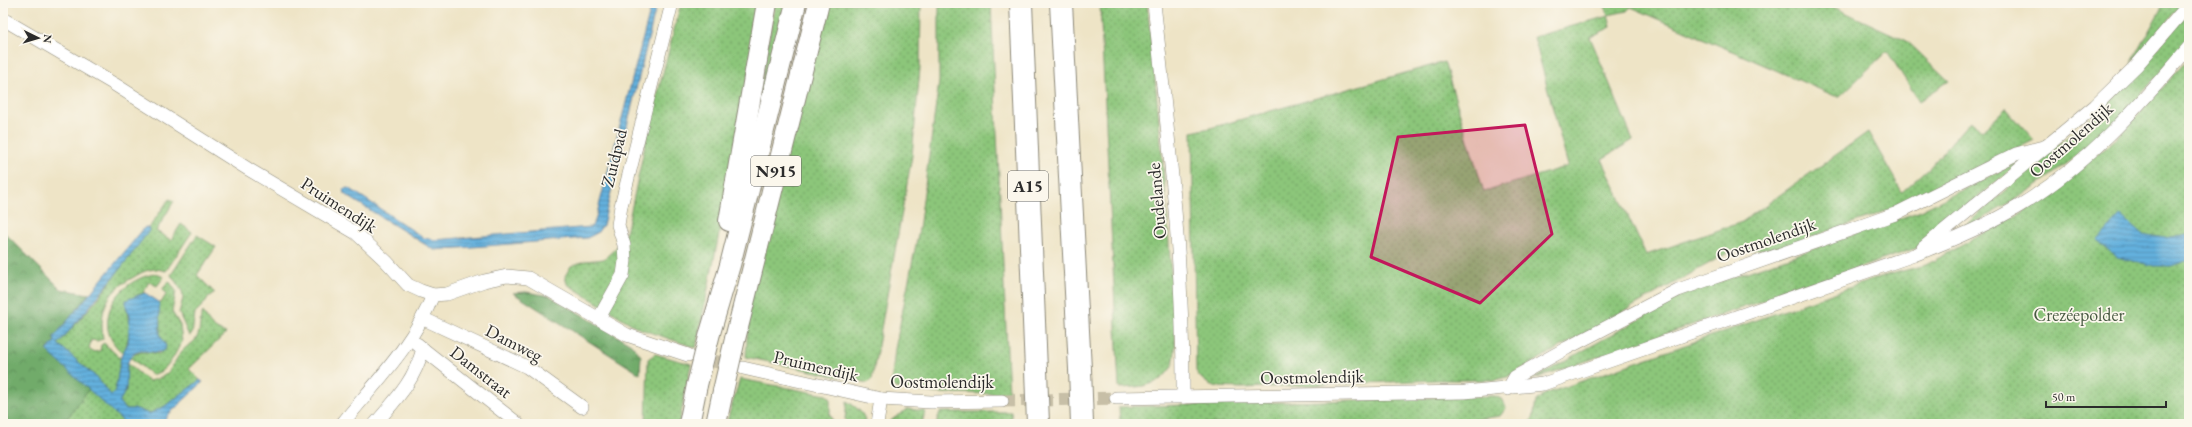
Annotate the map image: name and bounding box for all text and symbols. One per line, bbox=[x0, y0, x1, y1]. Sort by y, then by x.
north arrow bbox=[18, 18, 58, 58]
text: N bbox=[41, 34, 55, 44]
street label: Oostmolendijk bbox=[2024, 97, 2118, 182]
street label: Zuidpad bbox=[595, 126, 632, 189]
road number: N915 bbox=[751, 156, 801, 186]
street label: Oudelande bbox=[1142, 162, 1171, 240]
street label: Pruimendijk bbox=[297, 171, 382, 238]
road number: A15 bbox=[1008, 171, 1048, 201]
street label: Oostmolendijk bbox=[1713, 212, 1819, 267]
park label: Crezéepolder bbox=[2034, 303, 2124, 326]
street label: Damweg bbox=[482, 318, 547, 367]
street label: Damstraat bbox=[446, 340, 517, 403]
street label: Pruimendijk bbox=[771, 345, 861, 387]
street label: Oostmolendijk bbox=[1260, 364, 1365, 389]
street label: Oostmolendijk bbox=[890, 370, 994, 393]
scale bar bbox=[2046, 383, 2166, 409]
text: 50 m bbox=[2052, 389, 2076, 405]

